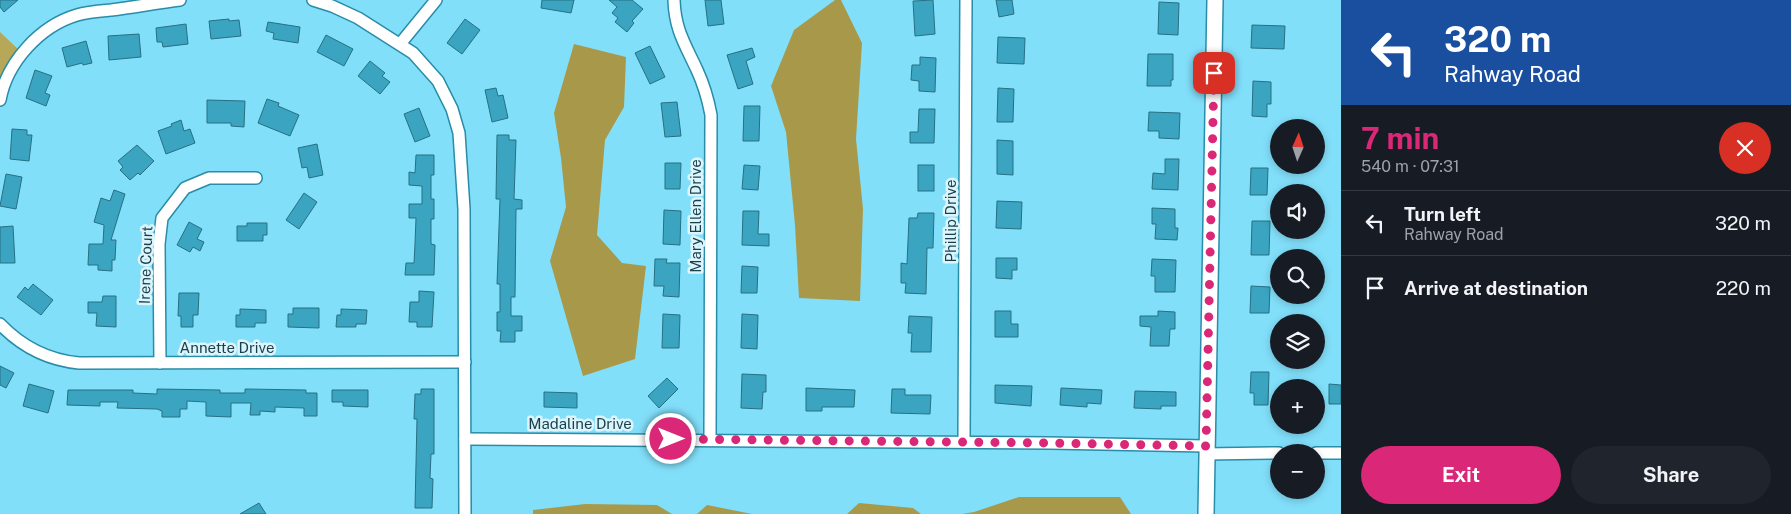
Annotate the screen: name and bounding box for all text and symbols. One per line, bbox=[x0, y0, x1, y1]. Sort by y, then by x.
text: 320 m bbox=[1444, 19, 1551, 60]
icon: left bbox=[1361, 20, 1426, 85]
pin bbox=[1193, 52, 1235, 94]
icon: arrive bbox=[1200, 59, 1228, 87]
text: Rahway Road bbox=[1444, 61, 1581, 87]
north arrow bbox=[1270, 119, 1325, 174]
map controls bbox=[1270, 119, 1325, 499]
text: 7 min bbox=[1361, 120, 1439, 156]
button: close bbox=[1719, 122, 1771, 174]
text: 540 m · 07:31 bbox=[1361, 157, 1459, 176]
street label: Mary Ellen Drive bbox=[687, 159, 704, 273]
street label: Phillip Drive bbox=[942, 180, 959, 262]
button: sound bbox=[1270, 184, 1325, 239]
text: Turn left bbox=[1404, 203, 1481, 225]
icon: left bbox=[1361, 209, 1389, 237]
text: 320 m bbox=[1715, 212, 1771, 234]
street label: Irene Court bbox=[136, 225, 155, 304]
text: Rahway Road bbox=[1404, 225, 1504, 244]
button: search bbox=[1270, 249, 1325, 304]
icon: arrive bbox=[1361, 274, 1389, 302]
text: Arrive at destination bbox=[1404, 277, 1588, 299]
text: 220 m bbox=[1716, 277, 1771, 299]
button: layers bbox=[1270, 314, 1325, 369]
street label: Annette Drive bbox=[180, 339, 274, 356]
button: + bbox=[1270, 379, 1325, 434]
position arrow bbox=[644, 412, 696, 464]
street label: Madaline Drive bbox=[528, 415, 632, 432]
button: − bbox=[1270, 444, 1325, 499]
button: Exit bbox=[1361, 446, 1561, 504]
button: Share bbox=[1571, 446, 1771, 504]

